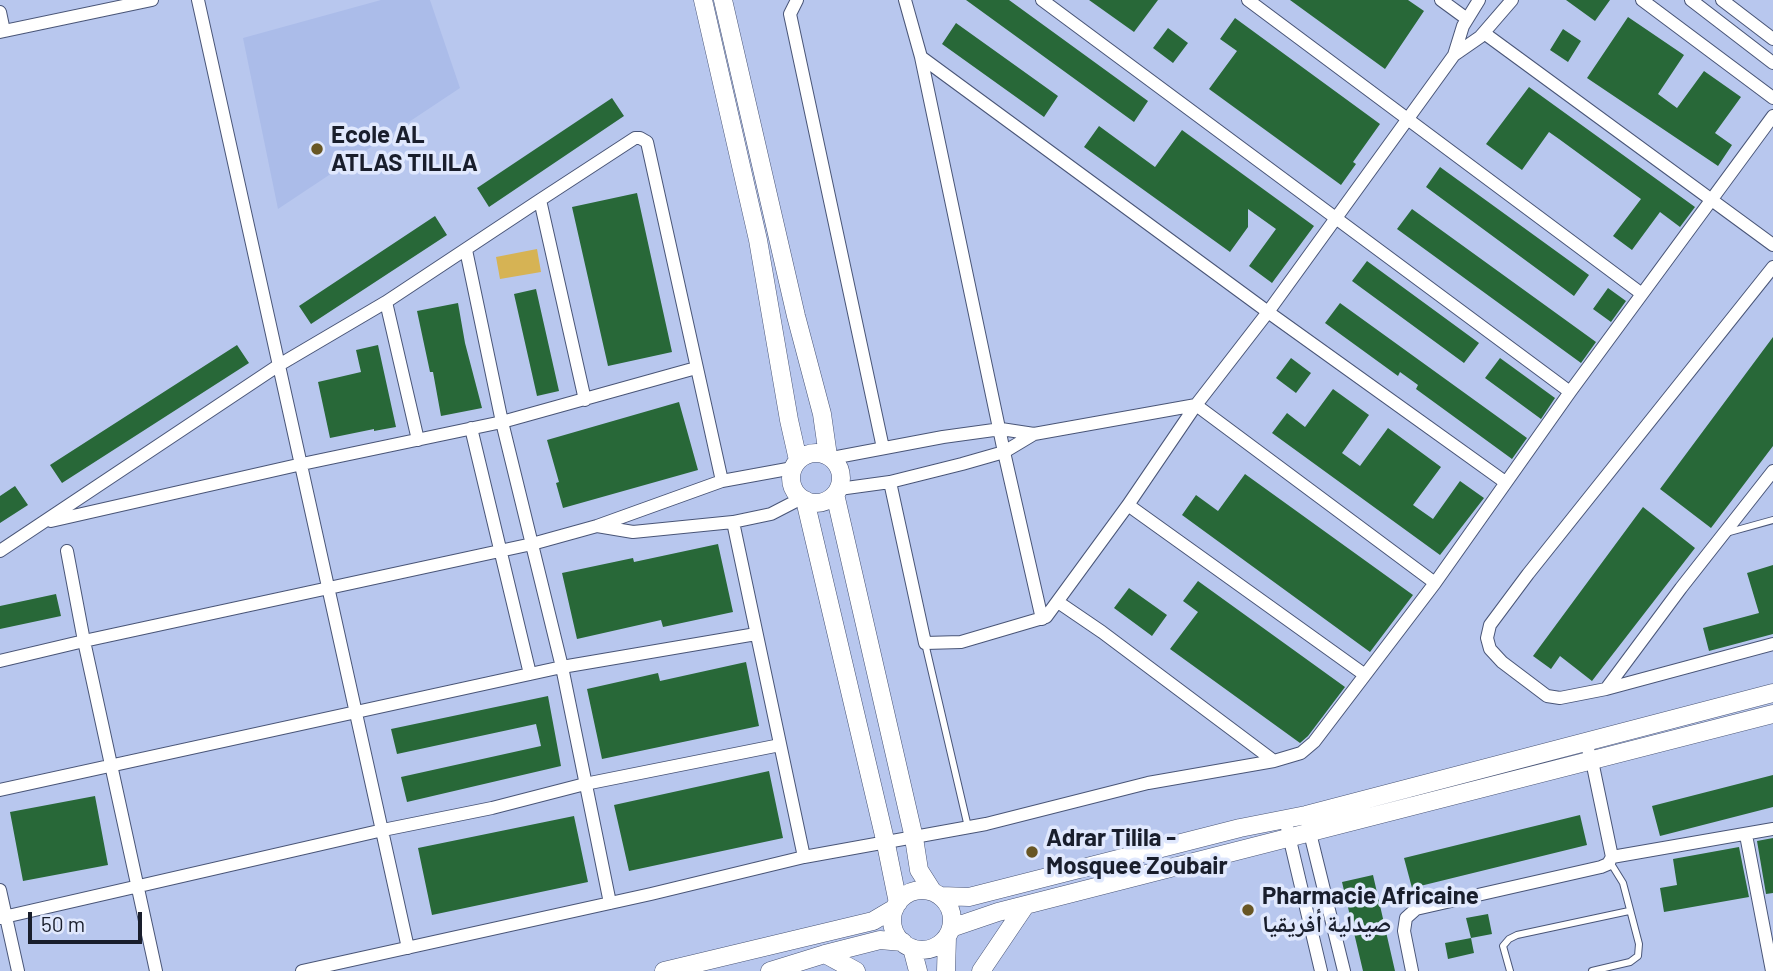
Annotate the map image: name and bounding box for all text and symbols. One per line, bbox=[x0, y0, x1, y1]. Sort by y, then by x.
place label: Ecole AL ATLAS TILILA bbox=[331, 121, 478, 177]
marker: Ecole AL ATLAS TILILA bbox=[309, 141, 325, 157]
place label: Adrar Tilila - Mosquee Zoubair bbox=[1046, 824, 1228, 880]
marker: Adrar Tilila - Mosquee Zoubair bbox=[1024, 844, 1040, 860]
place label: Pharmacie Africaine صيدلية أفريقيا bbox=[1262, 882, 1479, 938]
scale bar bbox=[32, 898, 145, 942]
marker: Pharmacie Africaine صيدلية أفريقيا bbox=[1240, 902, 1256, 918]
text: 50 m bbox=[41, 911, 85, 936]

